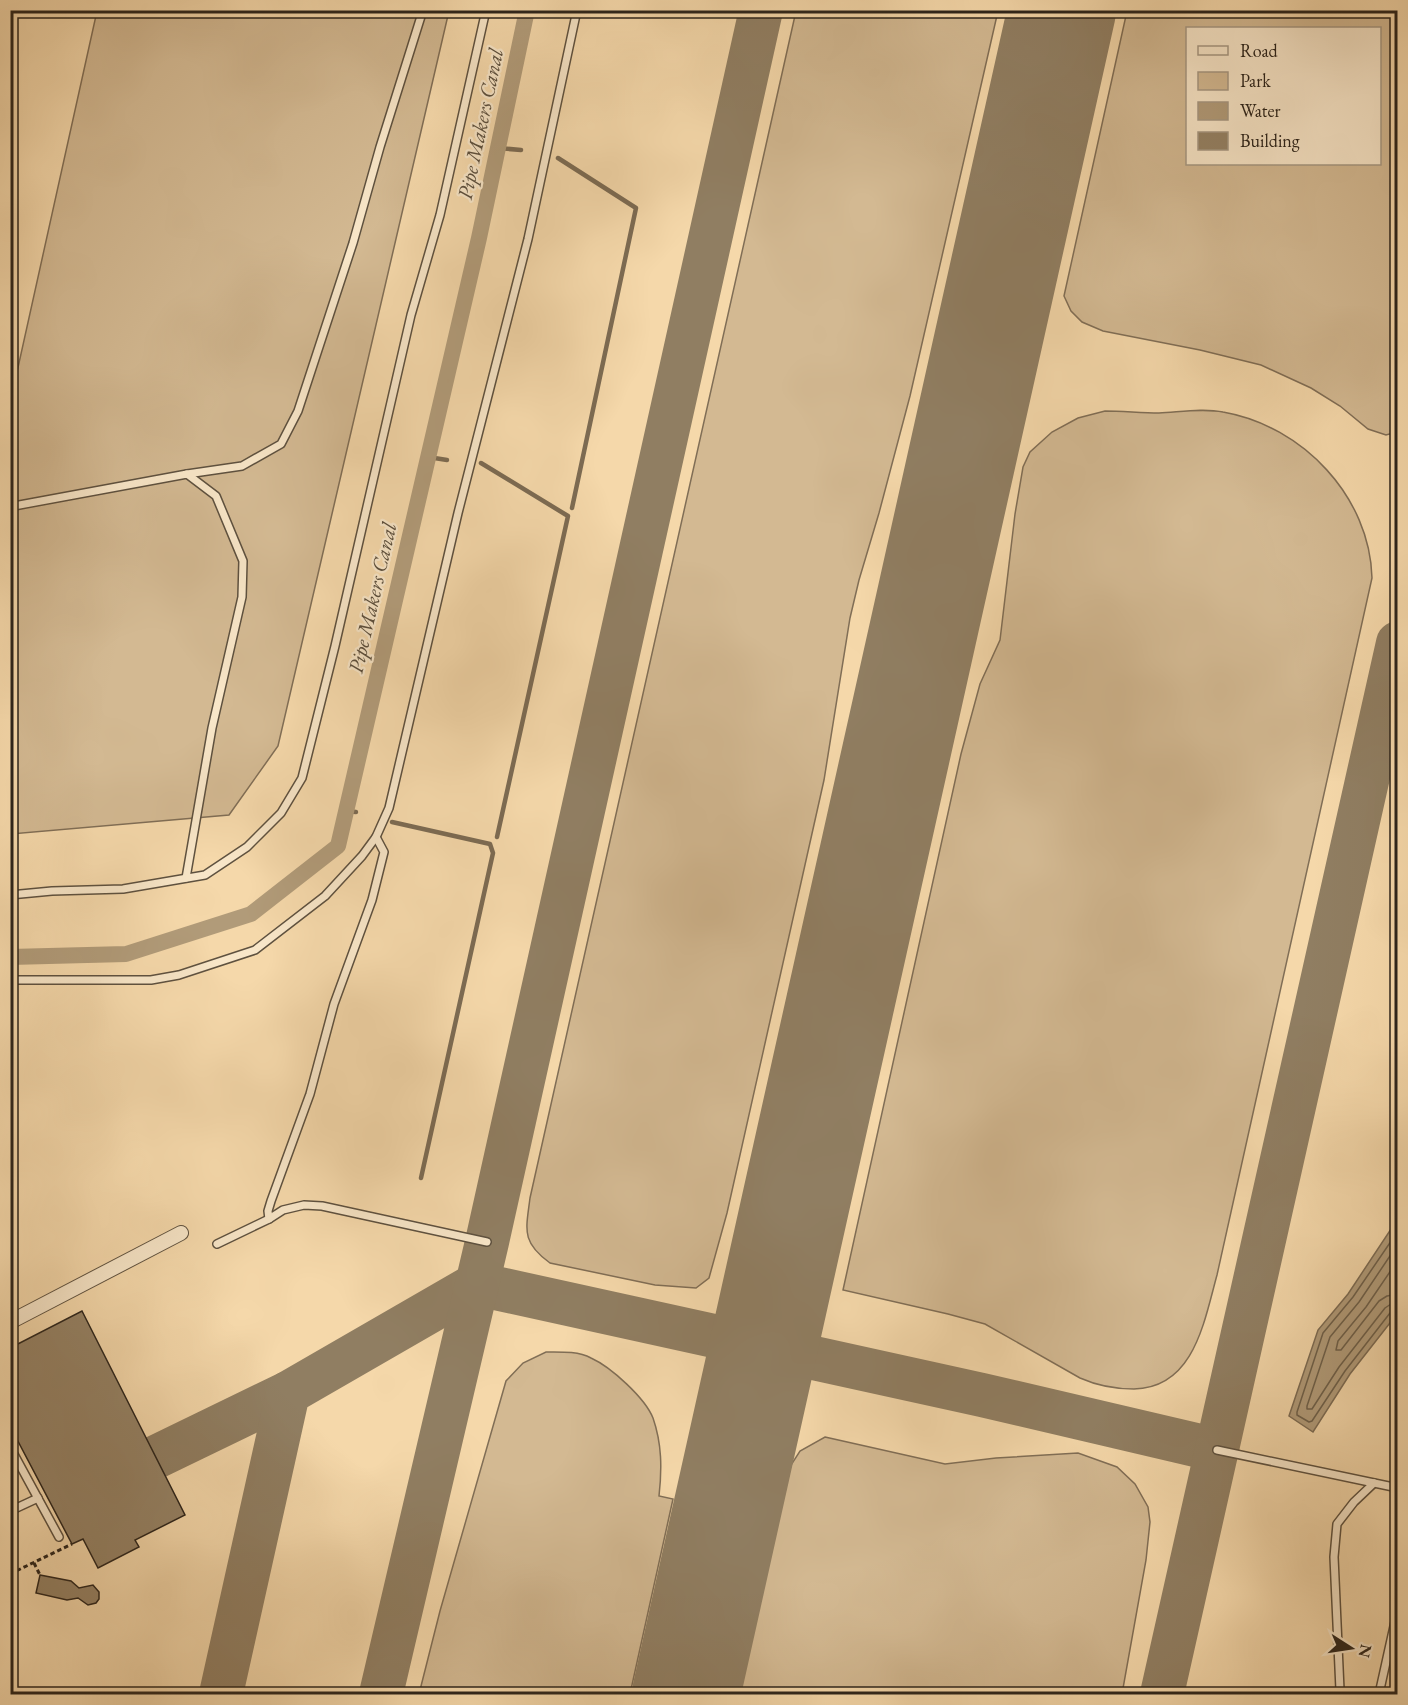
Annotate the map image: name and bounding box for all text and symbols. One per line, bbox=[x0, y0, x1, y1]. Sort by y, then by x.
legend bbox=[1186, 27, 1381, 165]
text: Road bbox=[1240, 39, 1279, 62]
water label: Pipe Makers Canal bbox=[451, 45, 509, 202]
text: Park bbox=[1240, 69, 1271, 92]
text: Water bbox=[1240, 99, 1281, 122]
text: Building bbox=[1240, 129, 1300, 152]
water label: Pipe Makers Canal bbox=[342, 519, 403, 676]
north arrow bbox=[1321, 1618, 1381, 1678]
text: N bbox=[1354, 1642, 1377, 1660]

